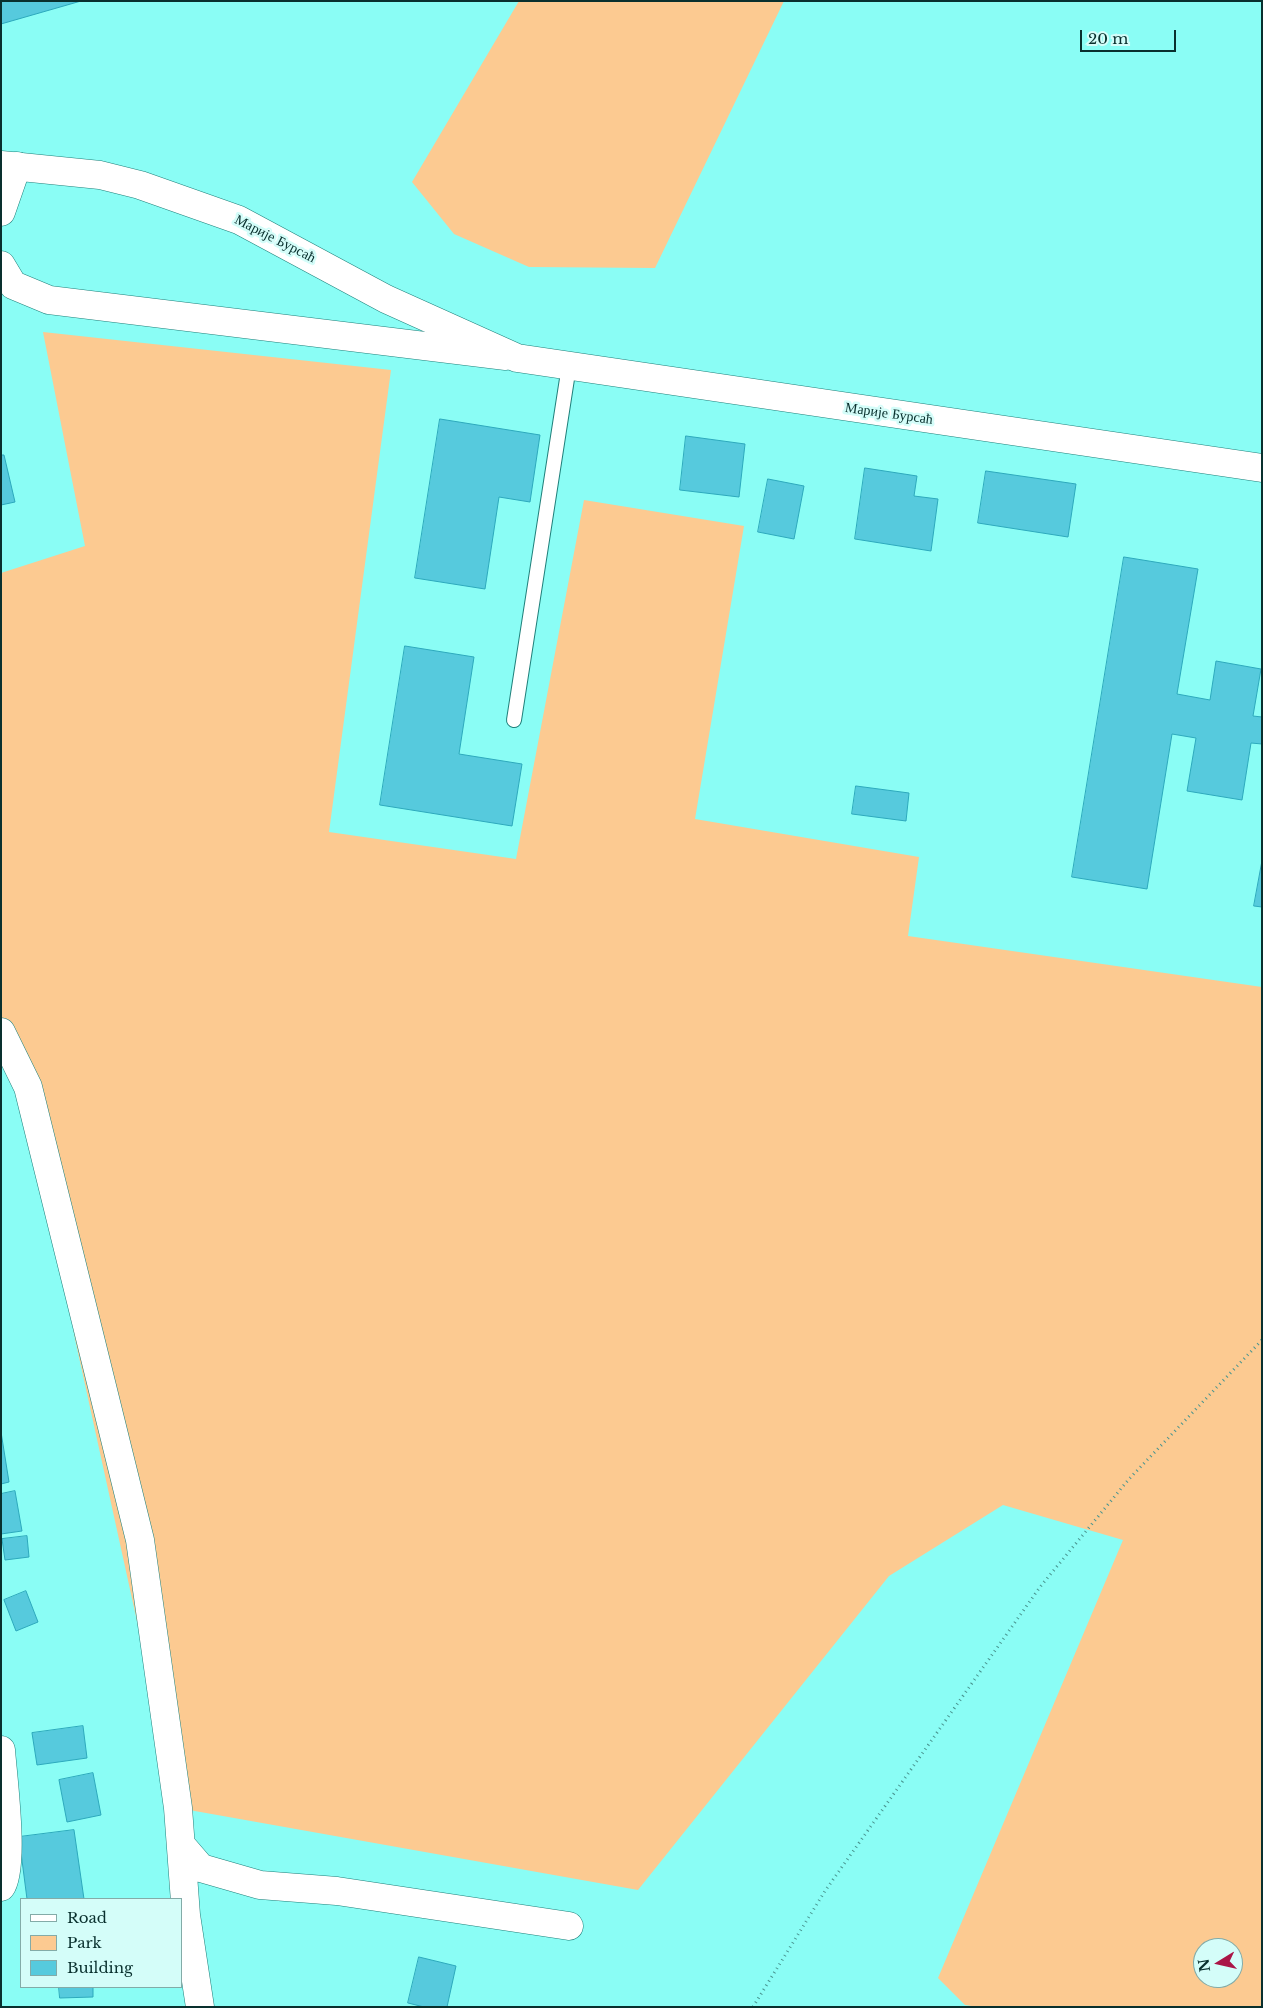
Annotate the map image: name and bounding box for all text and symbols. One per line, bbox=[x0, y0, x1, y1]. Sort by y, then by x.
scale bar bbox=[1083, 20, 1179, 52]
text: 20 m bbox=[1088, 29, 1128, 48]
street label: Марије Бурсаћ bbox=[232, 211, 318, 267]
street label: Марије Бурсаћ bbox=[844, 400, 934, 428]
legend bbox=[20, 1898, 182, 1988]
text: Road bbox=[67, 1908, 107, 1927]
text: Park bbox=[67, 1933, 102, 1952]
north arrow bbox=[1193, 1938, 1243, 1988]
text: N bbox=[1194, 1957, 1214, 1973]
text: Building bbox=[67, 1958, 133, 1977]

